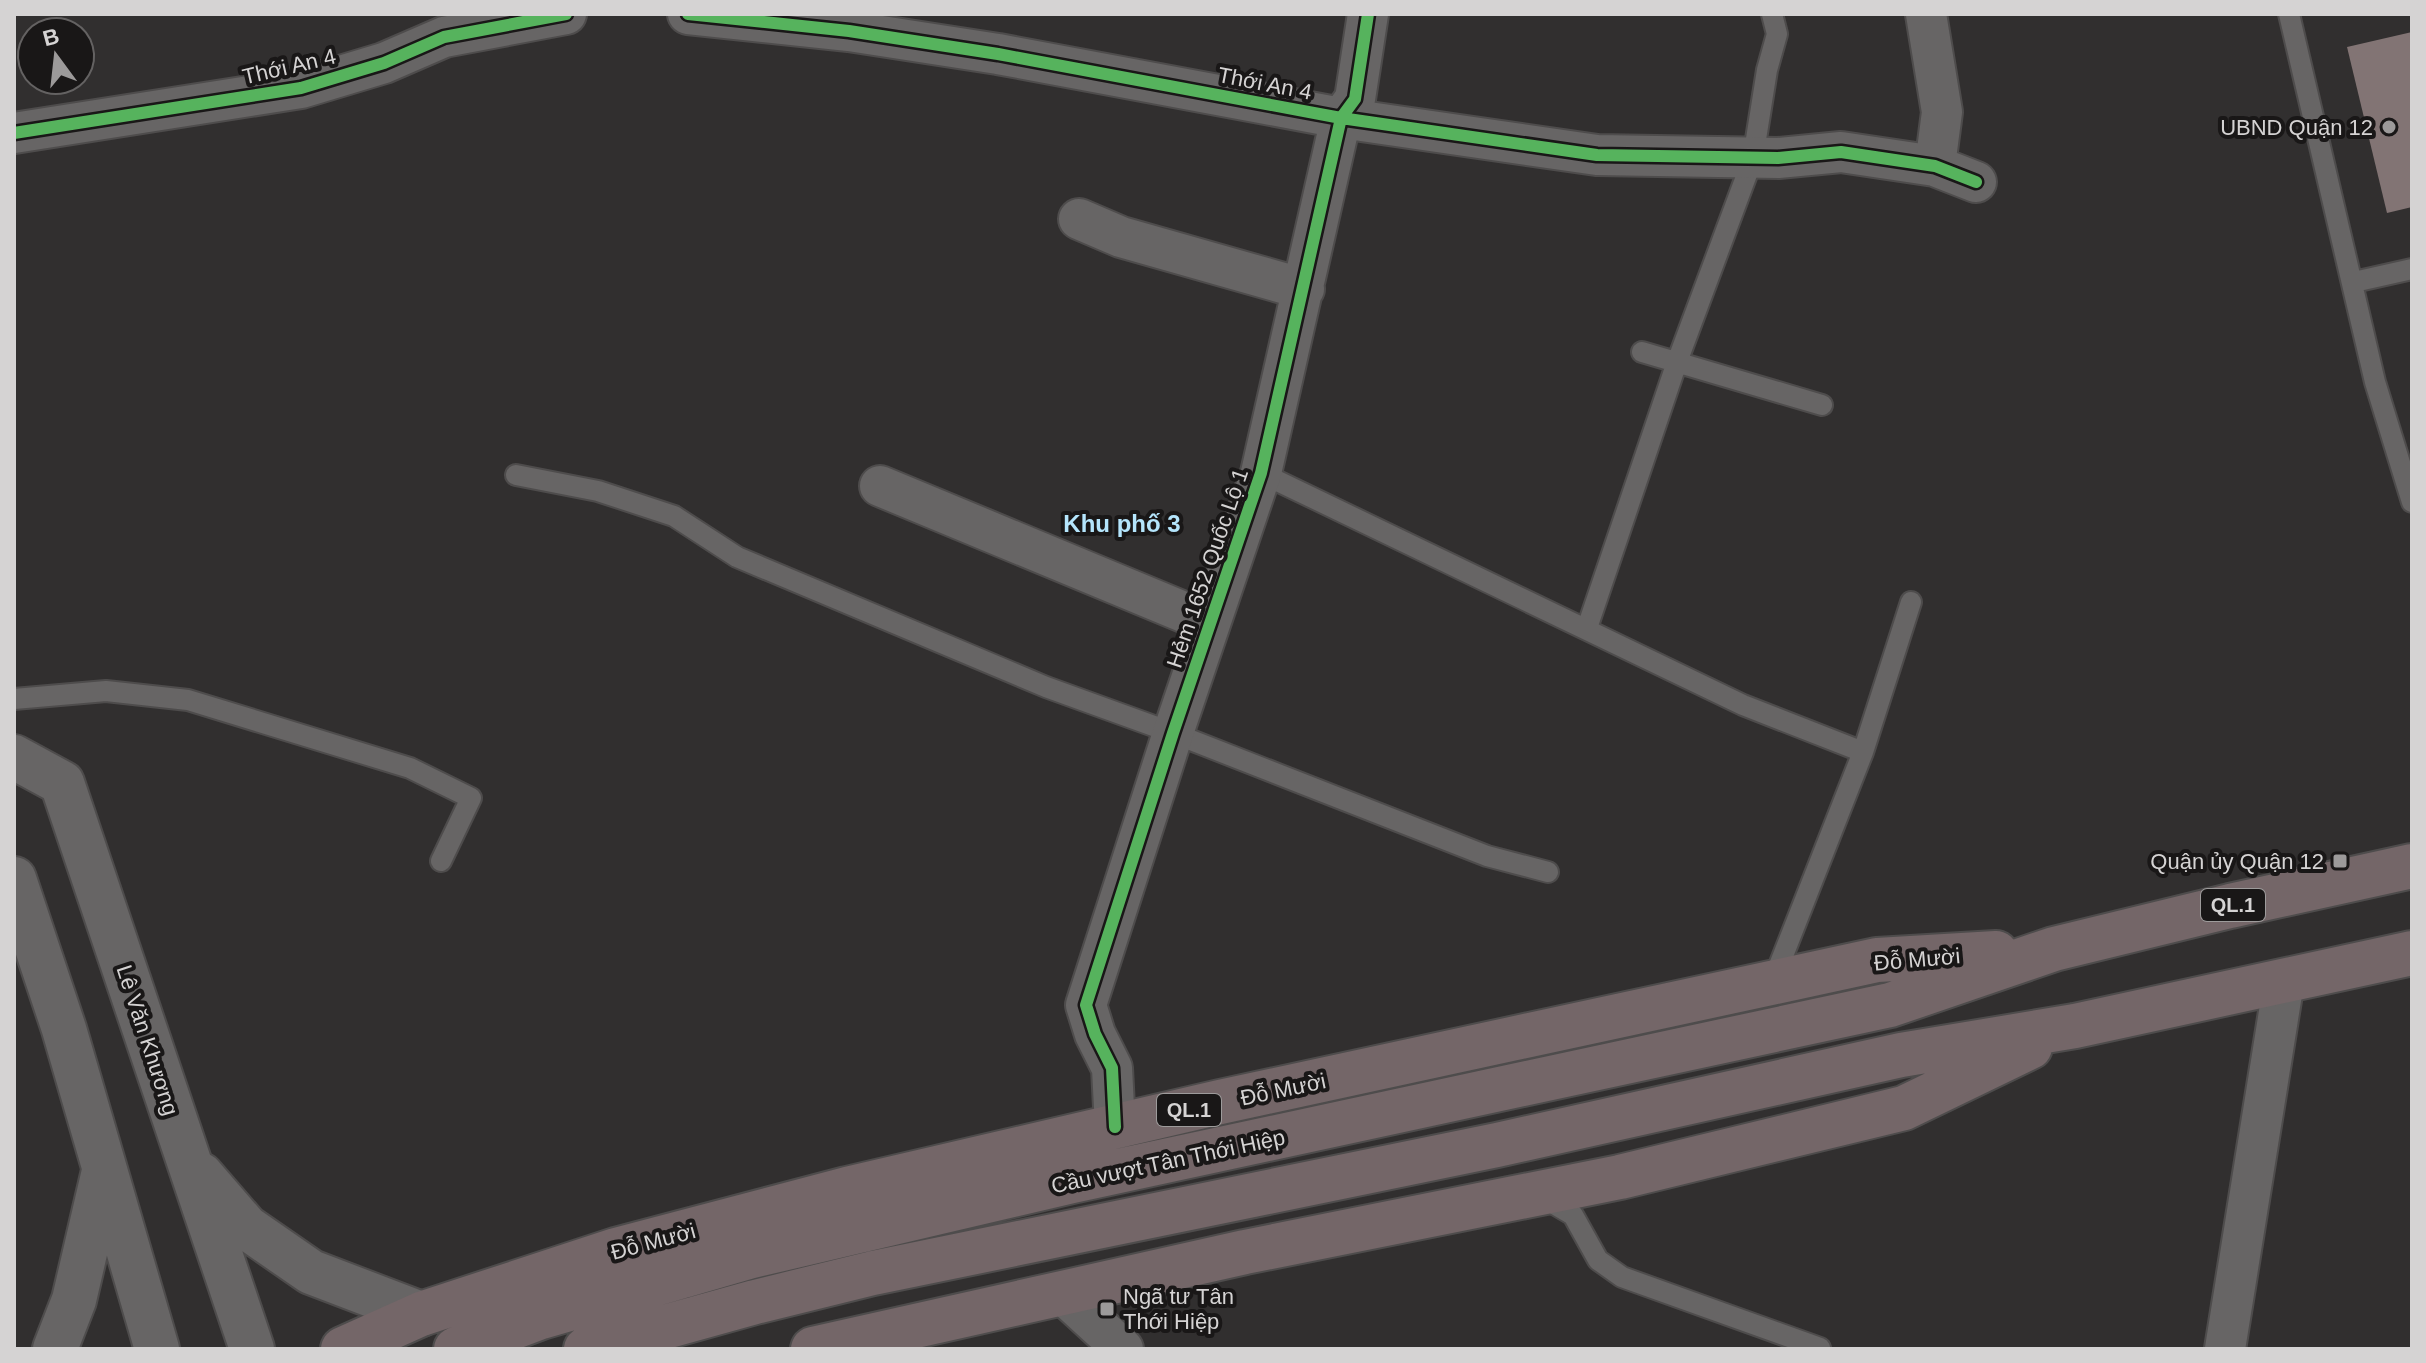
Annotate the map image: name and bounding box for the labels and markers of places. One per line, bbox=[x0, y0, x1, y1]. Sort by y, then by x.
place label: UBND Quận 12 bbox=[2220, 115, 2373, 140]
marker: UBND Quận 12 bbox=[2380, 118, 2398, 136]
place label: Quận ủy Quận 12 bbox=[2150, 849, 2324, 874]
marker: Quận ủy Quận 12 bbox=[2331, 852, 2349, 870]
place label: Ngã tư Tân Thới Hiệp bbox=[1123, 1284, 1234, 1334]
marker: Ngã tư Tân Thới Hiệp bbox=[1098, 1300, 1116, 1318]

